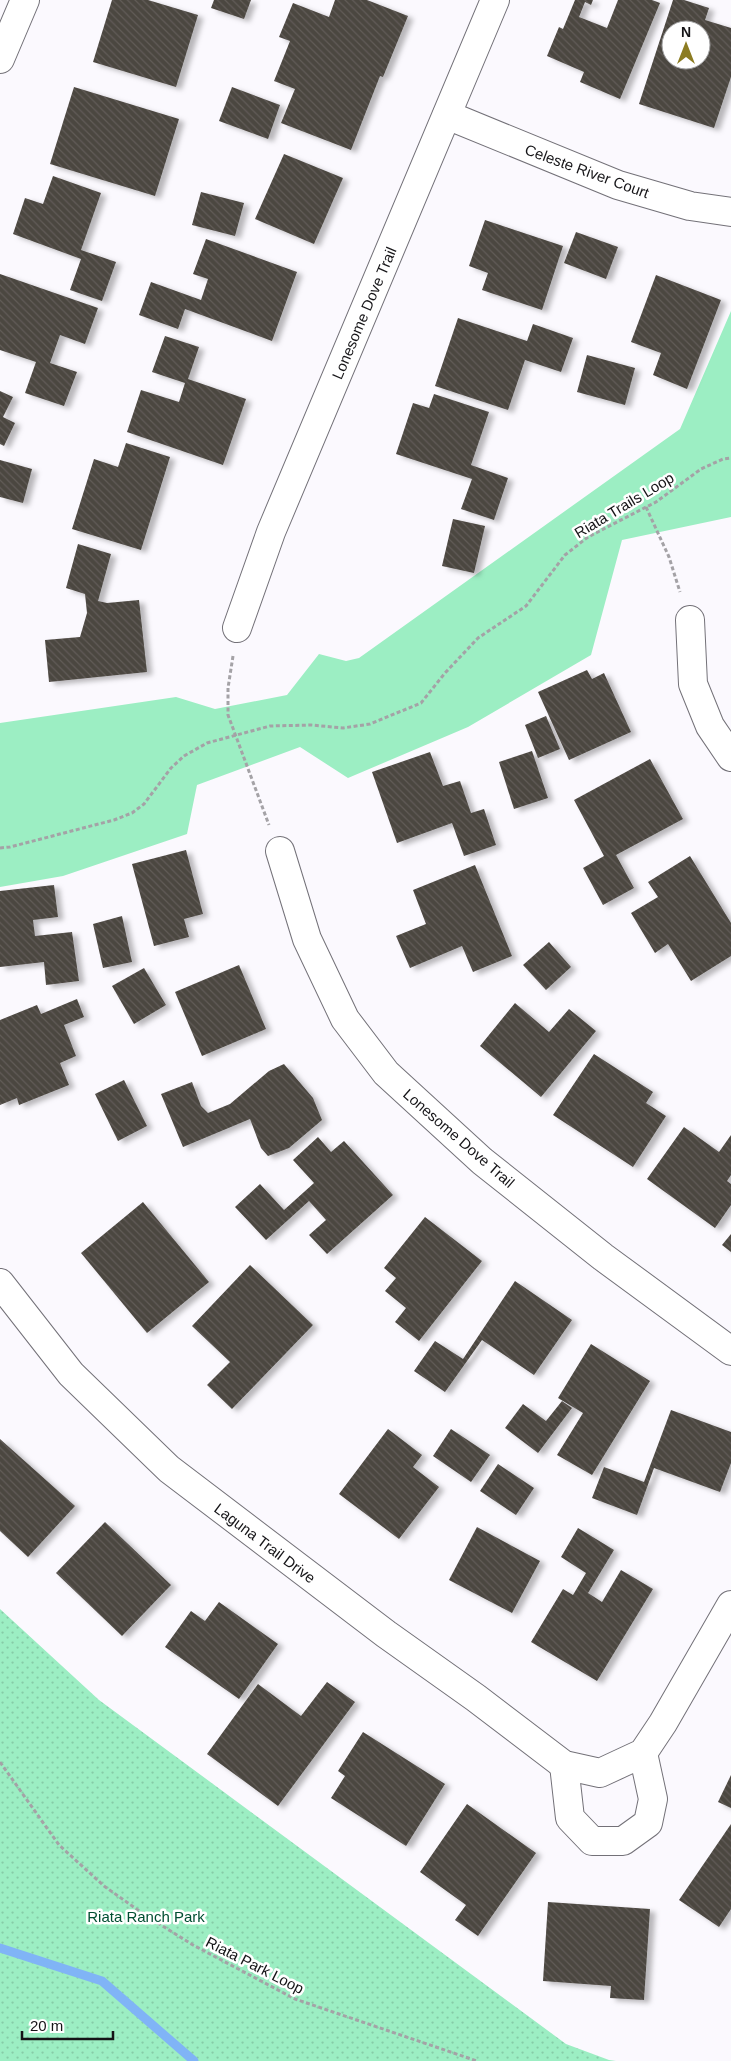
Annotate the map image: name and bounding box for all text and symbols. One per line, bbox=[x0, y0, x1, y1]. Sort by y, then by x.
north arrow bbox=[661, 20, 711, 70]
text: N bbox=[681, 24, 691, 40]
street label: Celeste River Court bbox=[523, 141, 652, 202]
street label: Lonesome Dove Trail bbox=[328, 244, 400, 382]
street label: Riata Trails Loop bbox=[571, 469, 677, 541]
street label: Lonesome Dove Trail bbox=[400, 1085, 518, 1191]
street label: Laguna Trail Drive bbox=[211, 1500, 319, 1586]
park label: Riata Ranch Park bbox=[87, 1908, 205, 1925]
street label: Riata Park Loop bbox=[203, 1933, 307, 1997]
scale bar bbox=[22, 2008, 114, 2040]
text: 20 m bbox=[30, 2017, 63, 2034]

